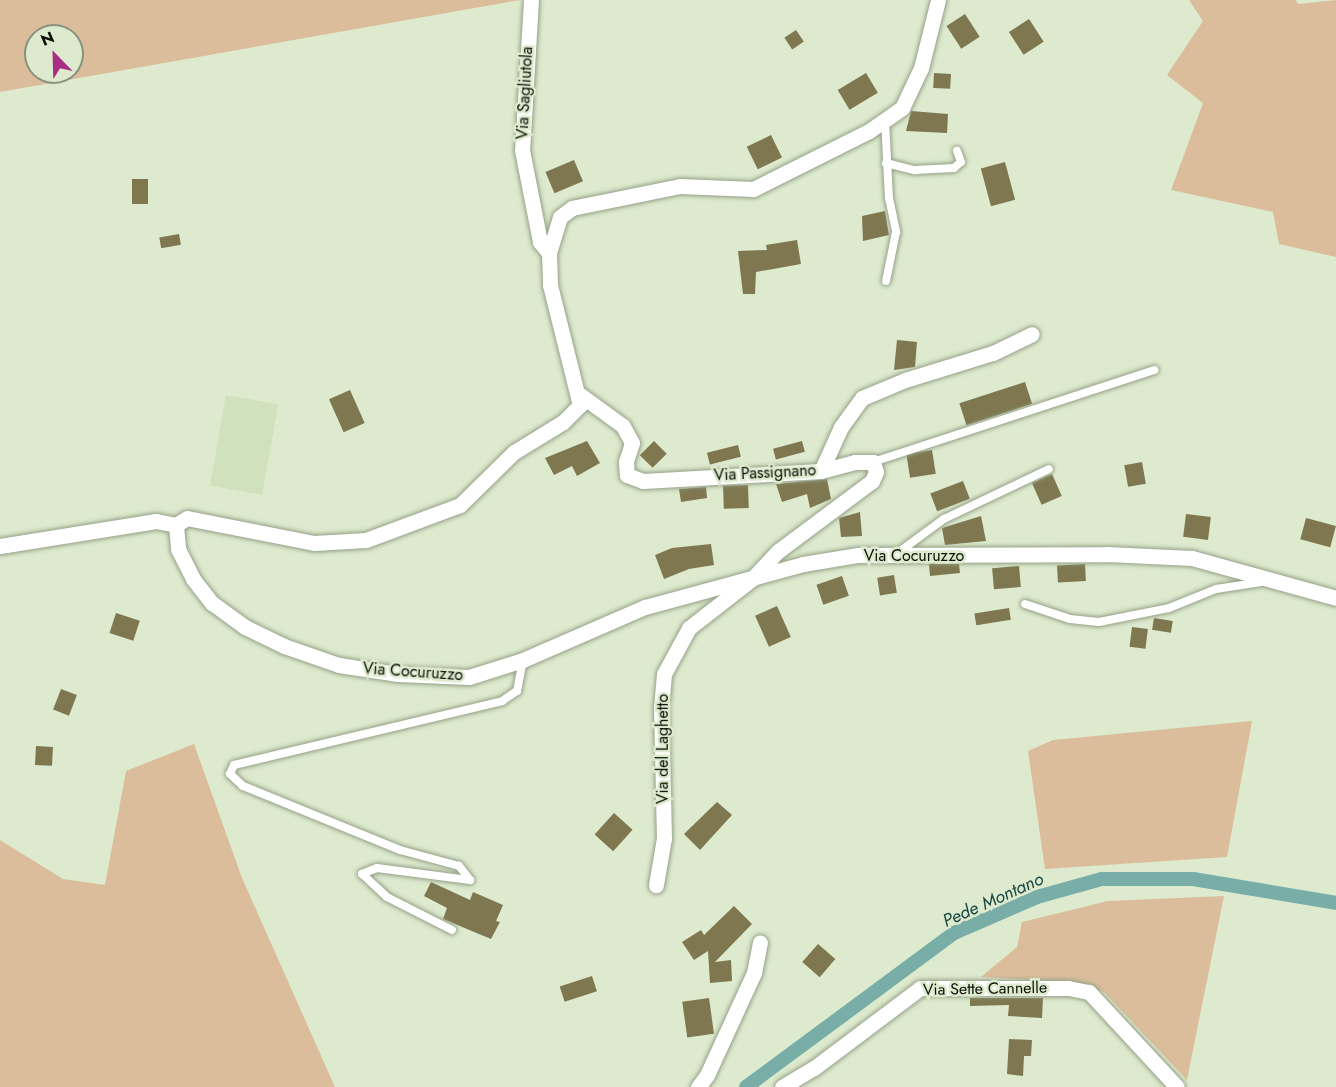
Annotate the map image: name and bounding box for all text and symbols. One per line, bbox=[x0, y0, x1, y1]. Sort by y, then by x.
north arrow bbox=[24, 24, 84, 84]
text: N bbox=[37, 26, 58, 52]
street label: Via Sagliutola bbox=[513, 46, 537, 140]
street label: Via Passignano bbox=[713, 461, 817, 485]
street label: Via Cocuruzzo bbox=[864, 546, 964, 566]
street label: Via Cocuruzzo bbox=[362, 659, 464, 685]
street label: Via del Laghetto bbox=[653, 694, 673, 804]
water label: Pede Montano bbox=[939, 868, 1047, 932]
street label: Via Sette Cannelle bbox=[923, 978, 1047, 1000]

